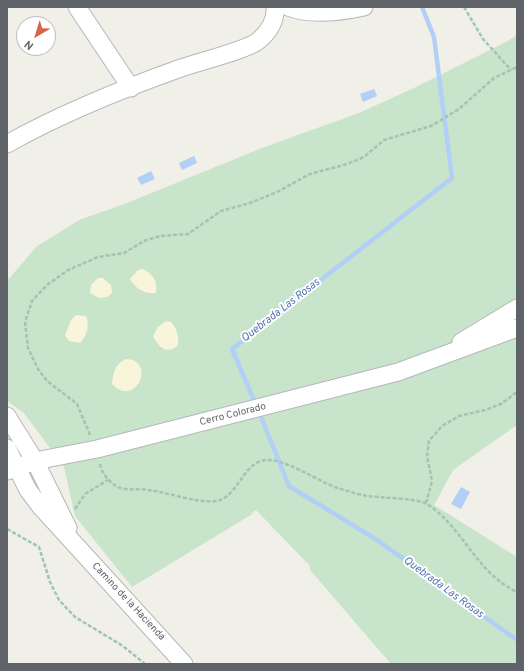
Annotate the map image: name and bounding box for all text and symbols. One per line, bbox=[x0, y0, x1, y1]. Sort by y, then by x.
north arrow bbox=[16, 16, 56, 56]
text: N bbox=[22, 37, 37, 53]
water label: Quebrada Las Rosas bbox=[239, 276, 323, 346]
street label: Cerro Colorado bbox=[199, 401, 267, 429]
water label: Quebrada Las Rosas bbox=[400, 554, 486, 622]
street label: Camino de la Hacienda bbox=[89, 561, 167, 643]

